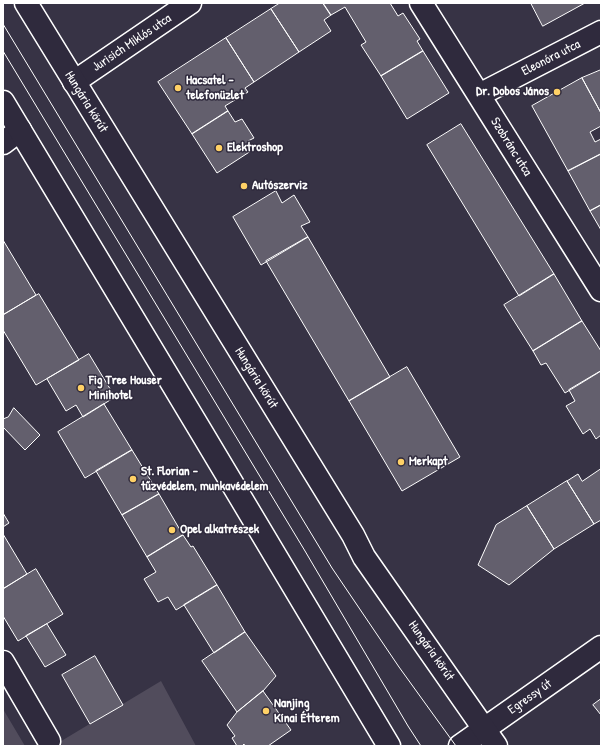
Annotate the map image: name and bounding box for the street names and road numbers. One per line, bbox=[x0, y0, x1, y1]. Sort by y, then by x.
street label: Jurisich Miklós utca bbox=[90, 11, 174, 75]
street label: Eleonóra utca bbox=[519, 37, 583, 79]
street label: Hungária körút bbox=[61, 68, 111, 136]
street label: Szobránc utca bbox=[487, 115, 535, 179]
street label: Hungária körút bbox=[231, 344, 281, 412]
street label: Hungária körút bbox=[405, 618, 457, 684]
street label: Egressy út bbox=[505, 676, 555, 718]

